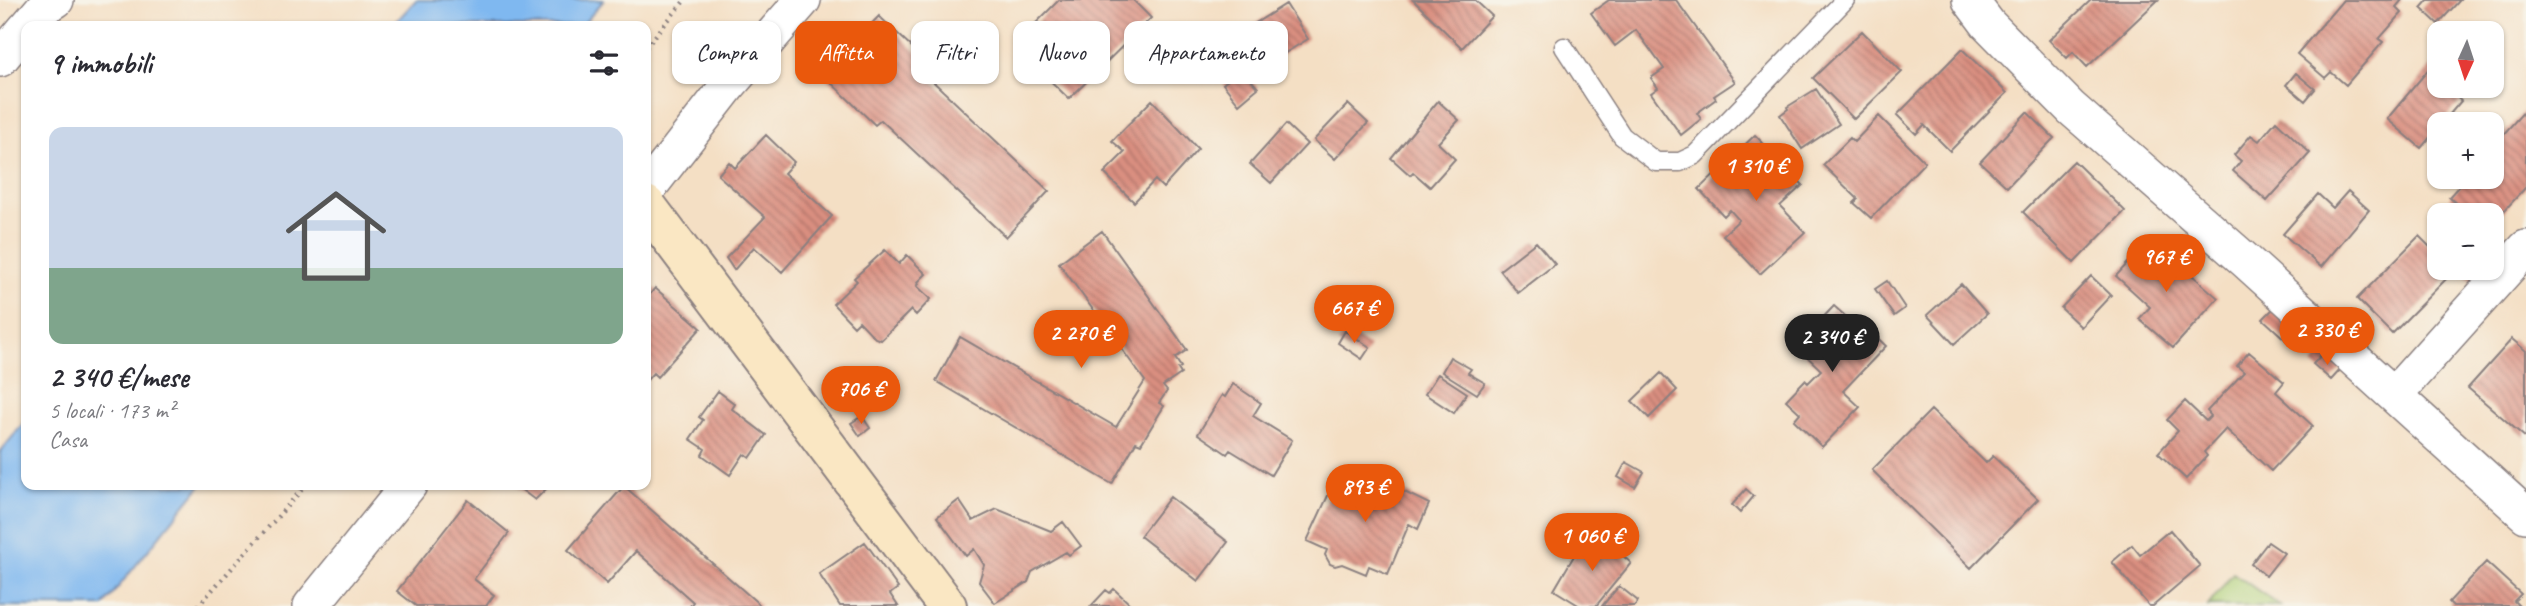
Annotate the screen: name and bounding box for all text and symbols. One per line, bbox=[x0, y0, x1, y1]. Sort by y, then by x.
chip: Compra bbox=[672, 21, 781, 84]
chip: Affitta bbox=[795, 21, 897, 84]
chip: Filtri bbox=[911, 21, 999, 84]
chip: Nuovo bbox=[1013, 21, 1110, 84]
chip: Appartamento bbox=[1124, 21, 1288, 84]
north arrow bbox=[2427, 21, 2504, 98]
map controls bbox=[2427, 21, 2504, 280]
text: 9 immobili bbox=[49, 44, 152, 82]
icon: filters bbox=[585, 44, 623, 82]
button: + bbox=[2427, 112, 2504, 189]
pin: 1 310 € bbox=[1691, 144, 1821, 203]
text: 1 310 € bbox=[1725, 151, 1787, 180]
icon: home bbox=[273, 173, 399, 299]
button: − bbox=[2427, 203, 2504, 280]
pin: 967 € bbox=[2117, 234, 2215, 294]
text: 967 € bbox=[2142, 242, 2190, 271]
pin: 667 € bbox=[1305, 286, 1403, 345]
text: 667 € bbox=[1330, 293, 1378, 322]
pin: 2 330 € bbox=[2262, 308, 2392, 367]
pin: 2 270 € bbox=[1016, 310, 1146, 370]
pin: 2 340 € bbox=[1767, 314, 1897, 374]
text: 2 330 € bbox=[2296, 315, 2358, 344]
text: 2 270 € bbox=[1050, 318, 1112, 347]
text: 2 340 € bbox=[1801, 322, 1863, 351]
text: 2 340 €/mese bbox=[49, 358, 189, 396]
pin: 706 € bbox=[812, 366, 910, 426]
text: 706 € bbox=[837, 374, 885, 403]
text: 5 locali · 173 m² bbox=[49, 396, 175, 425]
text: Casa bbox=[49, 425, 87, 454]
pin: 893 € bbox=[1316, 464, 1414, 524]
text: 893 € bbox=[1342, 472, 1388, 501]
pin: 1 060 € bbox=[1527, 514, 1657, 573]
text: 1 060 € bbox=[1560, 521, 1624, 550]

